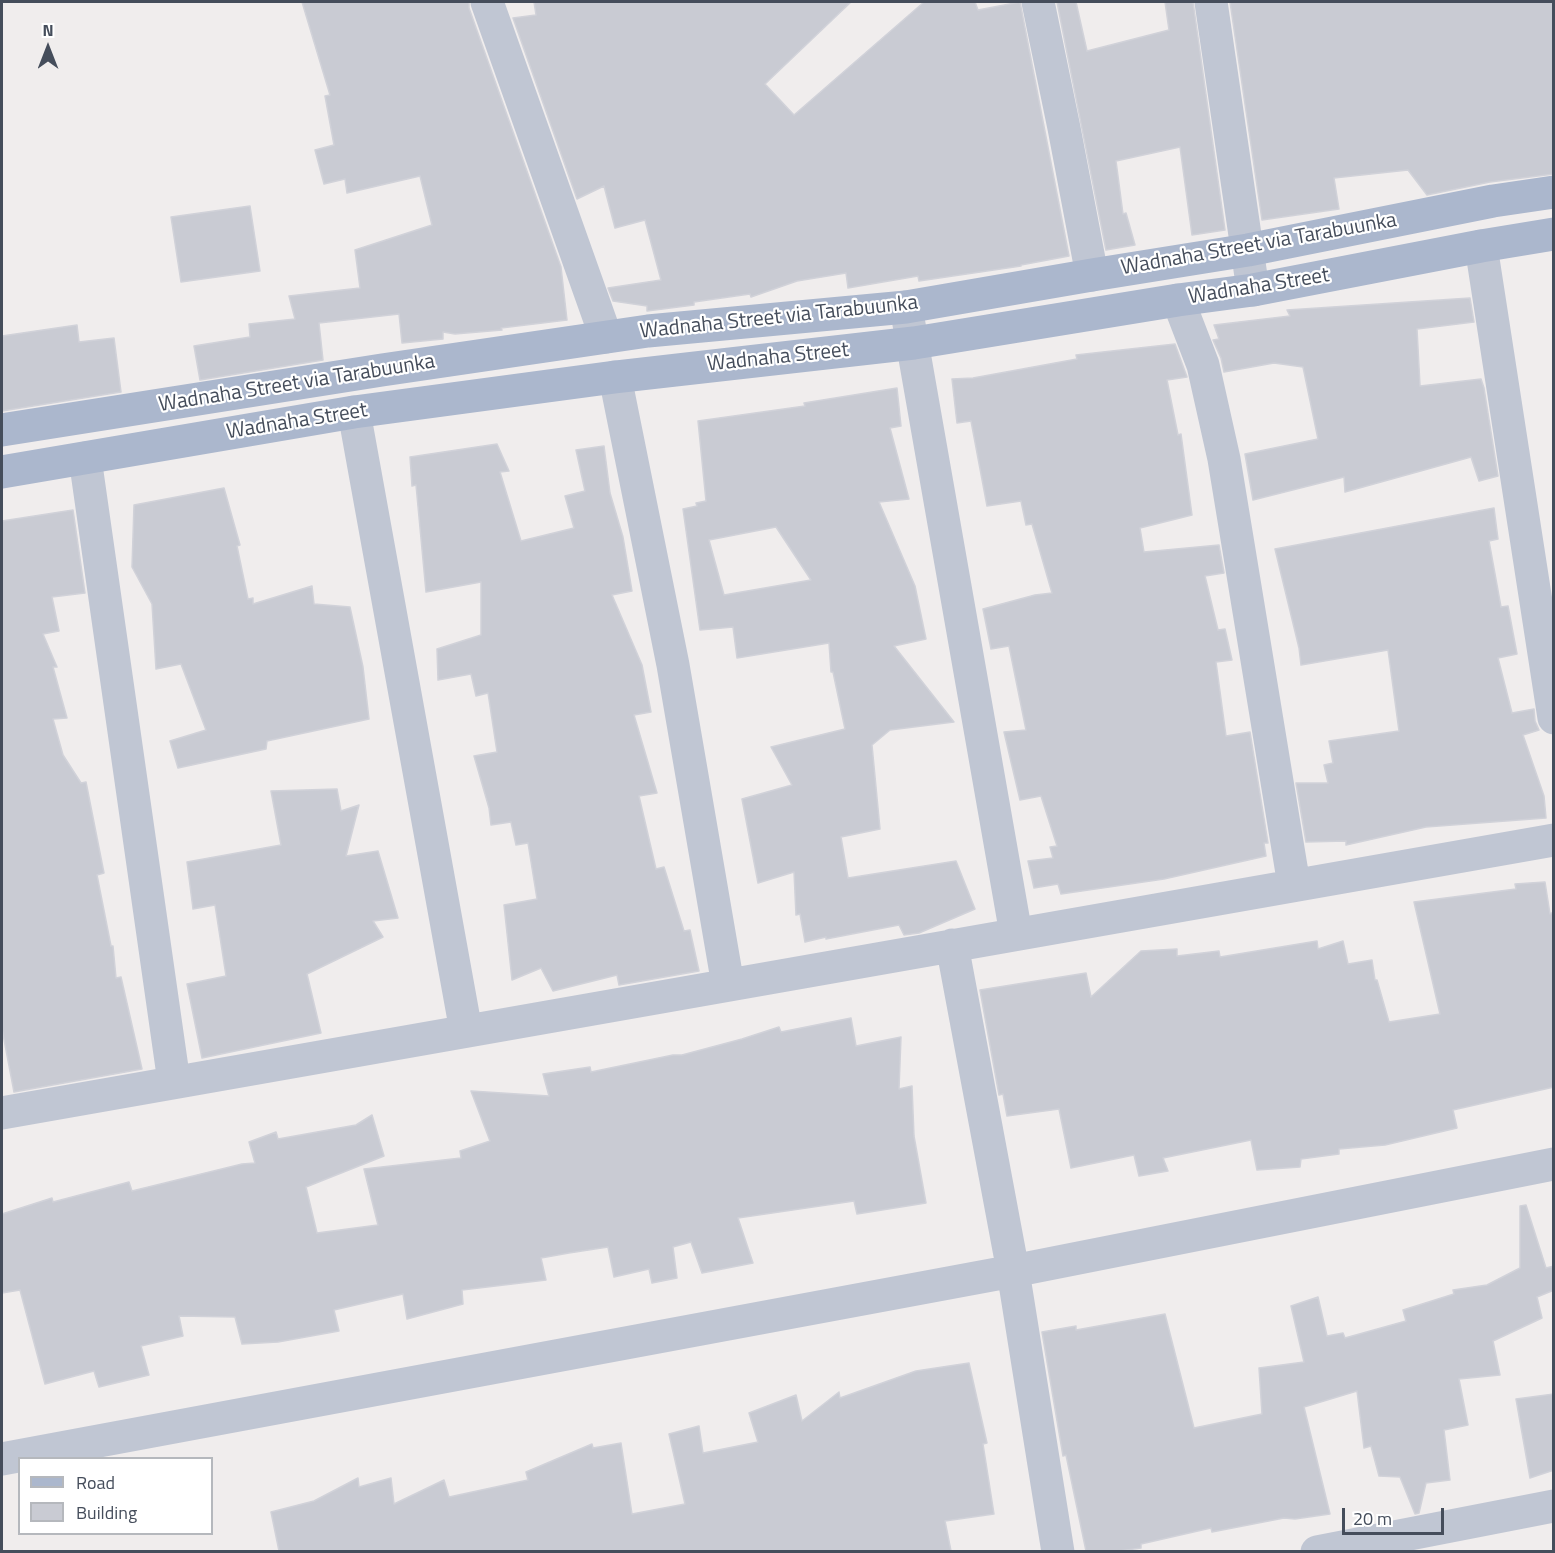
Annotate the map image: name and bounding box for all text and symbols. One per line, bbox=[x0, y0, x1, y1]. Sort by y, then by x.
north arrow bbox=[18, 18, 78, 78]
text: N bbox=[42, 18, 54, 42]
street label: Wadnaha Street via Tarabuunka bbox=[1119, 208, 1399, 282]
street label: Wadnaha Street bbox=[1187, 263, 1331, 311]
street label: Wadnaha Street via Tarabuunka bbox=[639, 291, 919, 345]
street label: Wadnaha Street bbox=[706, 338, 850, 378]
street label: Wadnaha Street via Tarabuunka bbox=[157, 350, 437, 418]
street label: Wadnaha Street bbox=[225, 398, 369, 446]
legend bbox=[18, 1457, 213, 1535]
text: Road bbox=[76, 1469, 115, 1496]
scale bar bbox=[1345, 1496, 1447, 1534]
text: Building bbox=[76, 1499, 137, 1526]
text: 20 m bbox=[1353, 1505, 1392, 1532]

